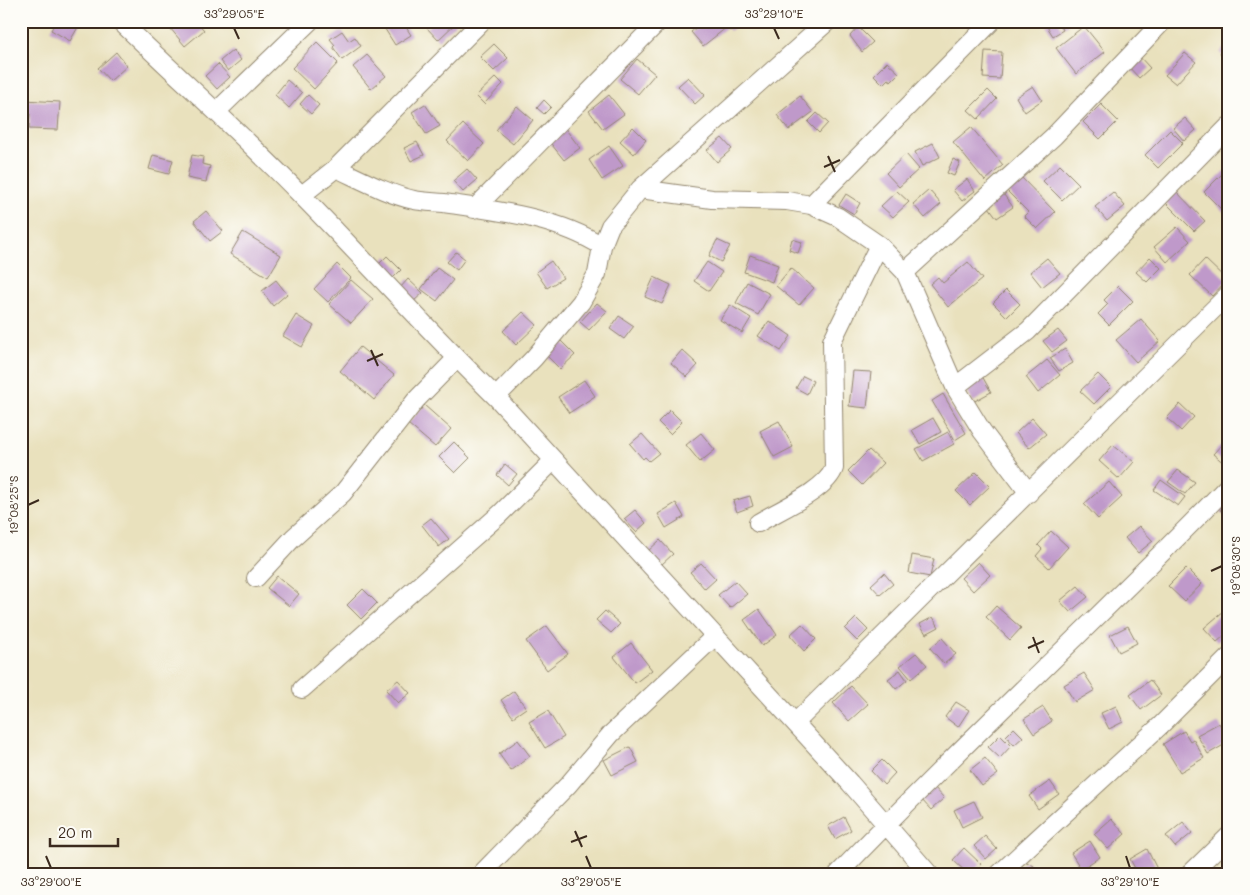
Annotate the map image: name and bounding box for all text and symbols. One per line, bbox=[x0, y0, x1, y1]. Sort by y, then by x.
text: 33°29'05"E bbox=[204, 5, 264, 21]
text: 33°29'10"E bbox=[745, 5, 804, 21]
text: 19°08'25"S bbox=[5, 475, 21, 535]
text: 19°08'30"S bbox=[1227, 536, 1243, 596]
scale bar bbox=[50, 815, 118, 847]
text: 20 m bbox=[58, 822, 92, 842]
text: 33°29'00"E bbox=[20, 873, 82, 889]
text: 33°29'05"E bbox=[561, 873, 621, 889]
text: 33°29'10"E bbox=[1101, 873, 1160, 889]

